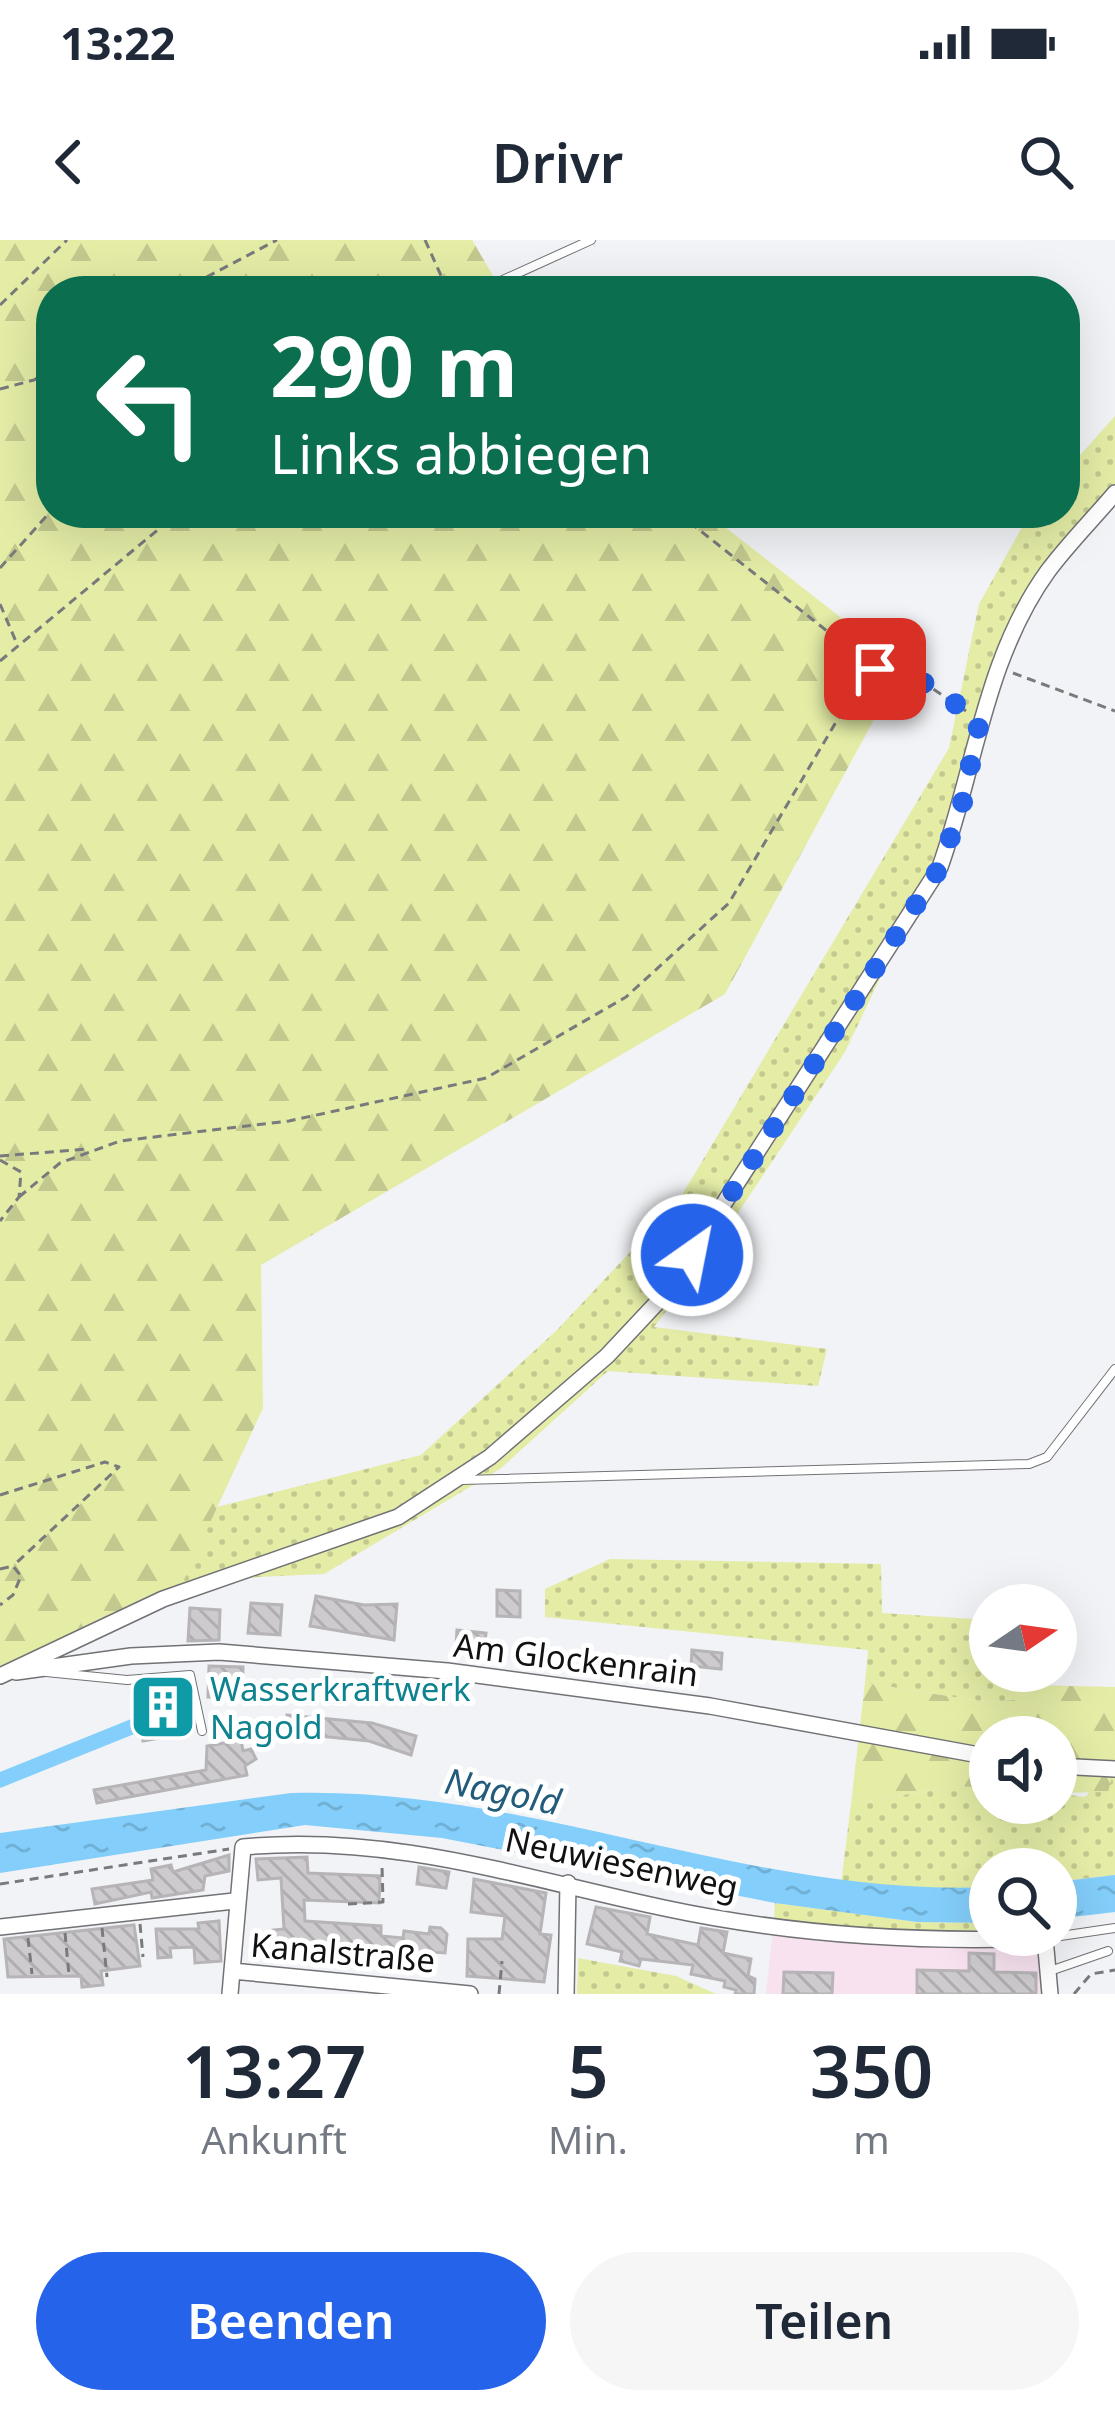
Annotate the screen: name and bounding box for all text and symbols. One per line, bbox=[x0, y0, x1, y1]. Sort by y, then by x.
text: 13:22 bbox=[60, 12, 176, 73]
text: Drivr bbox=[492, 125, 623, 199]
icon: back bbox=[36, 129, 102, 195]
icon: search bbox=[1013, 129, 1079, 195]
text: 290 m bbox=[270, 307, 518, 422]
icon: left bbox=[72, 324, 228, 480]
text: Links abbiegen bbox=[270, 416, 652, 490]
pin bbox=[824, 618, 926, 720]
icon: arrive bbox=[842, 636, 908, 702]
position arrow bbox=[629, 1192, 755, 1318]
north arrow bbox=[969, 1584, 1077, 1692]
map controls bbox=[969, 1584, 1077, 1956]
street label: Am Glockenrain bbox=[451, 1622, 701, 1696]
place label: Wasserkraftwerk Nagold bbox=[210, 1666, 471, 1749]
building icon: Wasserkraftwerk Nagold bbox=[128, 1672, 198, 1742]
button: sound bbox=[969, 1716, 1077, 1824]
water label: Nagold bbox=[441, 1756, 566, 1826]
street label: Neuwiesenweg bbox=[502, 1816, 742, 1910]
button: search bbox=[969, 1848, 1077, 1956]
street label: Kanalstraße bbox=[249, 1922, 437, 1982]
text: 13:27 bbox=[182, 2021, 366, 2119]
text: 5 bbox=[567, 2021, 609, 2119]
text: 350 bbox=[810, 2021, 933, 2119]
text: Ankunft bbox=[201, 2112, 347, 2165]
text: Min. bbox=[548, 2112, 628, 2165]
text: m bbox=[853, 2112, 890, 2165]
button: Beenden bbox=[36, 2252, 546, 2390]
button: Teilen bbox=[570, 2252, 1079, 2390]

